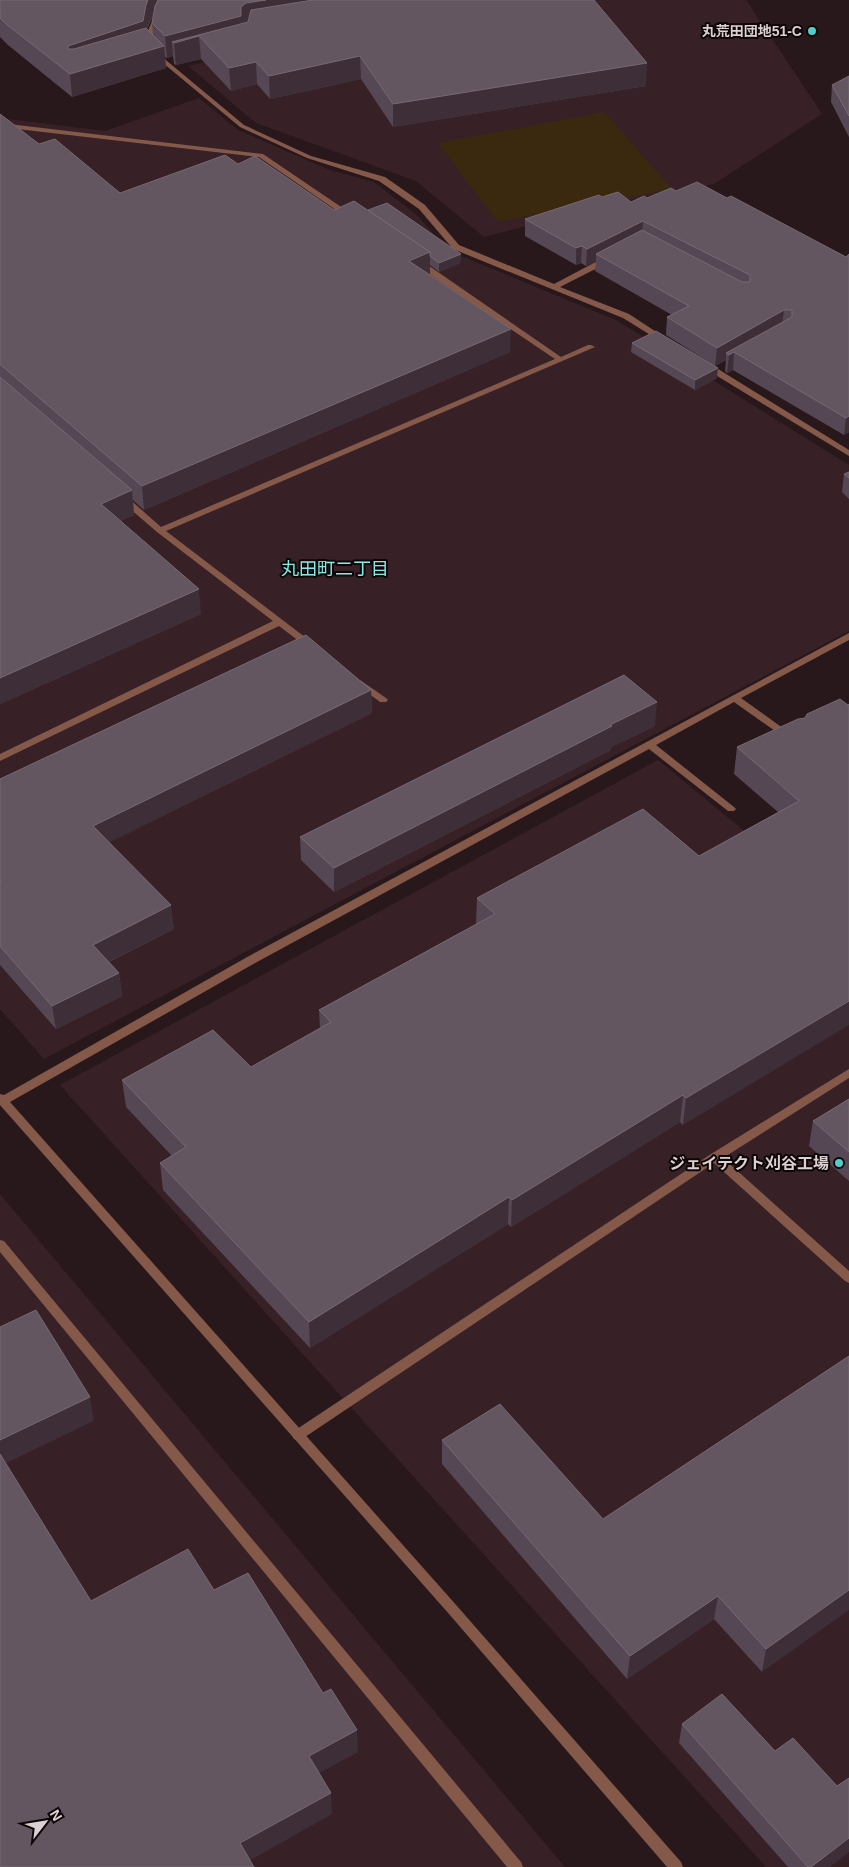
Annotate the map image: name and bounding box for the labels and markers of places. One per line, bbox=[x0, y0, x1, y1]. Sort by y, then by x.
place label: 丸荒田団地51-C bbox=[702, 23, 802, 39]
marker: 丸荒田団地51-C bbox=[806, 25, 818, 37]
place label: ジェイテクト刈谷工場 bbox=[669, 1155, 829, 1172]
marker: ジェイテクト刈谷工場 bbox=[833, 1157, 845, 1169]

